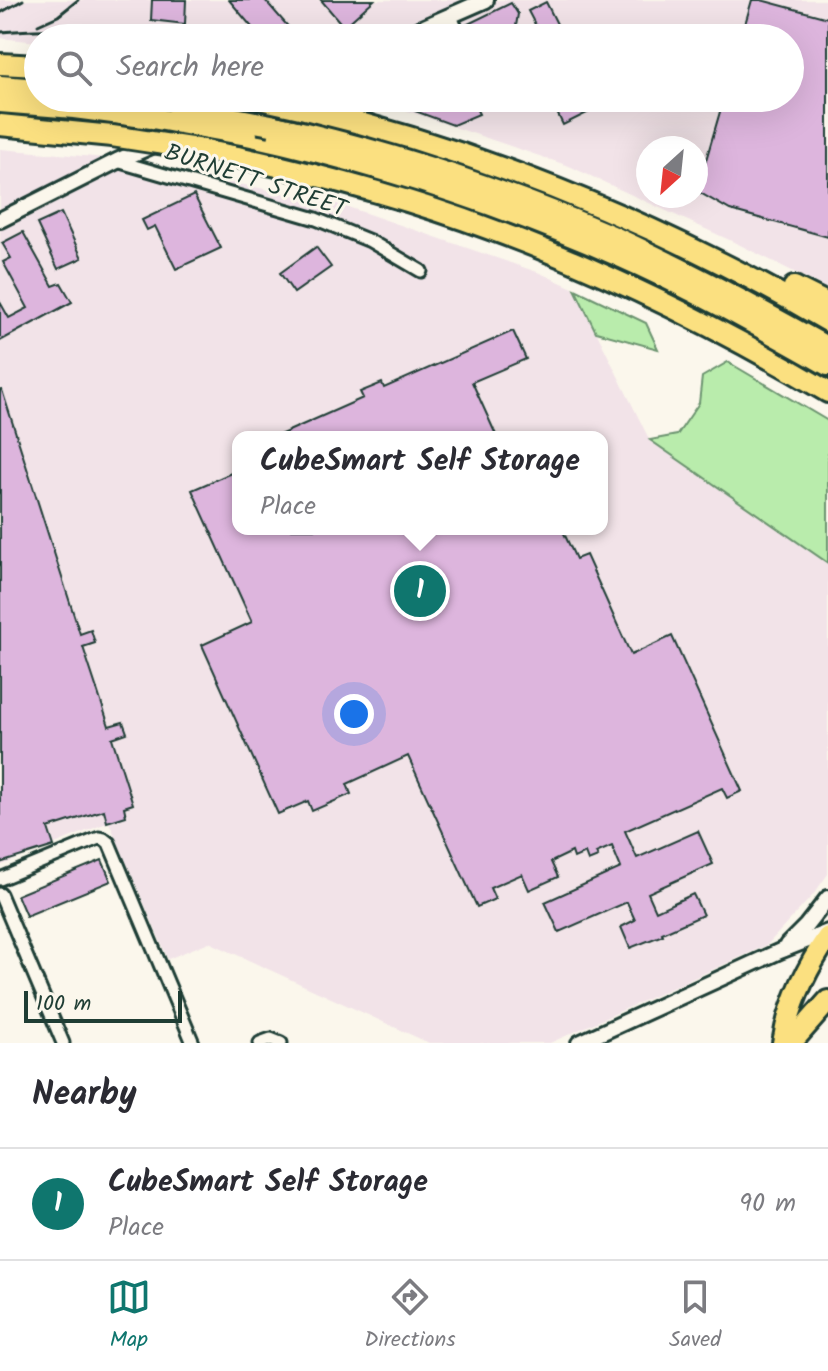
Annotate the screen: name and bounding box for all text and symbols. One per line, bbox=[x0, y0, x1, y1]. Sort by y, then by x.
search box bbox=[24, 24, 804, 112]
text: Search here bbox=[116, 44, 264, 92]
icon: search bbox=[52, 46, 96, 90]
street label: BURNETT STREET bbox=[159, 134, 354, 230]
north arrow bbox=[636, 136, 708, 208]
popup bbox=[232, 431, 608, 535]
text: CubeSmart Self Storage bbox=[260, 438, 580, 486]
text: Place bbox=[260, 486, 316, 528]
pin: 1 bbox=[394, 561, 446, 621]
your location bbox=[334, 694, 374, 734]
scale bar bbox=[24, 987, 182, 1023]
text: 100 m bbox=[36, 987, 91, 1022]
text: Nearby bbox=[32, 1068, 137, 1122]
text: CubeSmart Self Storage bbox=[108, 1159, 428, 1207]
text: 1 bbox=[54, 1183, 62, 1225]
text: 90 m bbox=[739, 1183, 796, 1225]
text: Place bbox=[108, 1207, 164, 1249]
tab: Map bbox=[107, 1275, 151, 1358]
tab: Directions bbox=[364, 1275, 456, 1358]
tab: Saved bbox=[669, 1275, 721, 1358]

